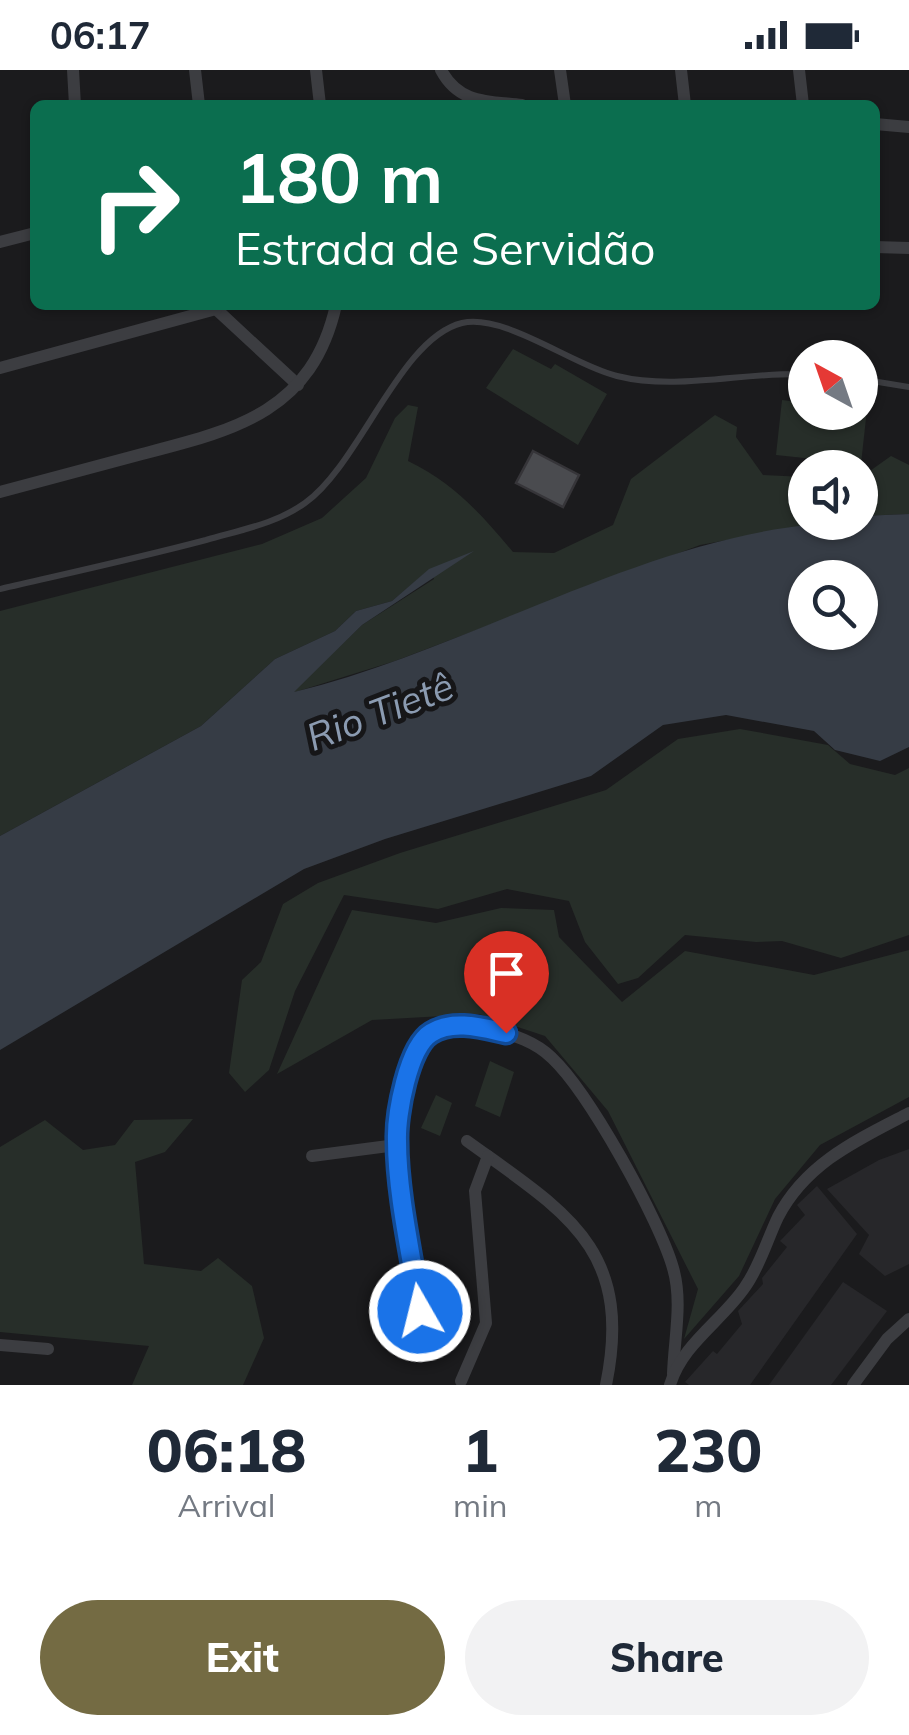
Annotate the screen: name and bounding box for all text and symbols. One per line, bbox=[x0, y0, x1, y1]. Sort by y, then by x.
text: 06:17 bbox=[50, 11, 151, 59]
text: 180 m bbox=[235, 133, 443, 221]
icon: right bbox=[70, 140, 200, 270]
text: Estrada de Servidão bbox=[235, 220, 656, 276]
north arrow bbox=[788, 340, 878, 430]
map controls bbox=[788, 340, 878, 650]
button: sound bbox=[788, 450, 878, 540]
button: search bbox=[788, 560, 878, 650]
water label: Rio Tietê bbox=[299, 661, 460, 761]
pin bbox=[464, 931, 549, 1034]
icon: arrive bbox=[479, 946, 534, 1001]
position arrow bbox=[368, 1259, 472, 1363]
text: 06:18 bbox=[147, 1412, 306, 1487]
text: 1 bbox=[462, 1412, 498, 1487]
text: 230 bbox=[654, 1412, 762, 1487]
text: Arrival bbox=[178, 1485, 275, 1525]
text: min bbox=[453, 1485, 508, 1525]
text: m bbox=[694, 1485, 722, 1525]
button: Exit bbox=[40, 1600, 445, 1715]
button: Share bbox=[465, 1600, 869, 1715]

